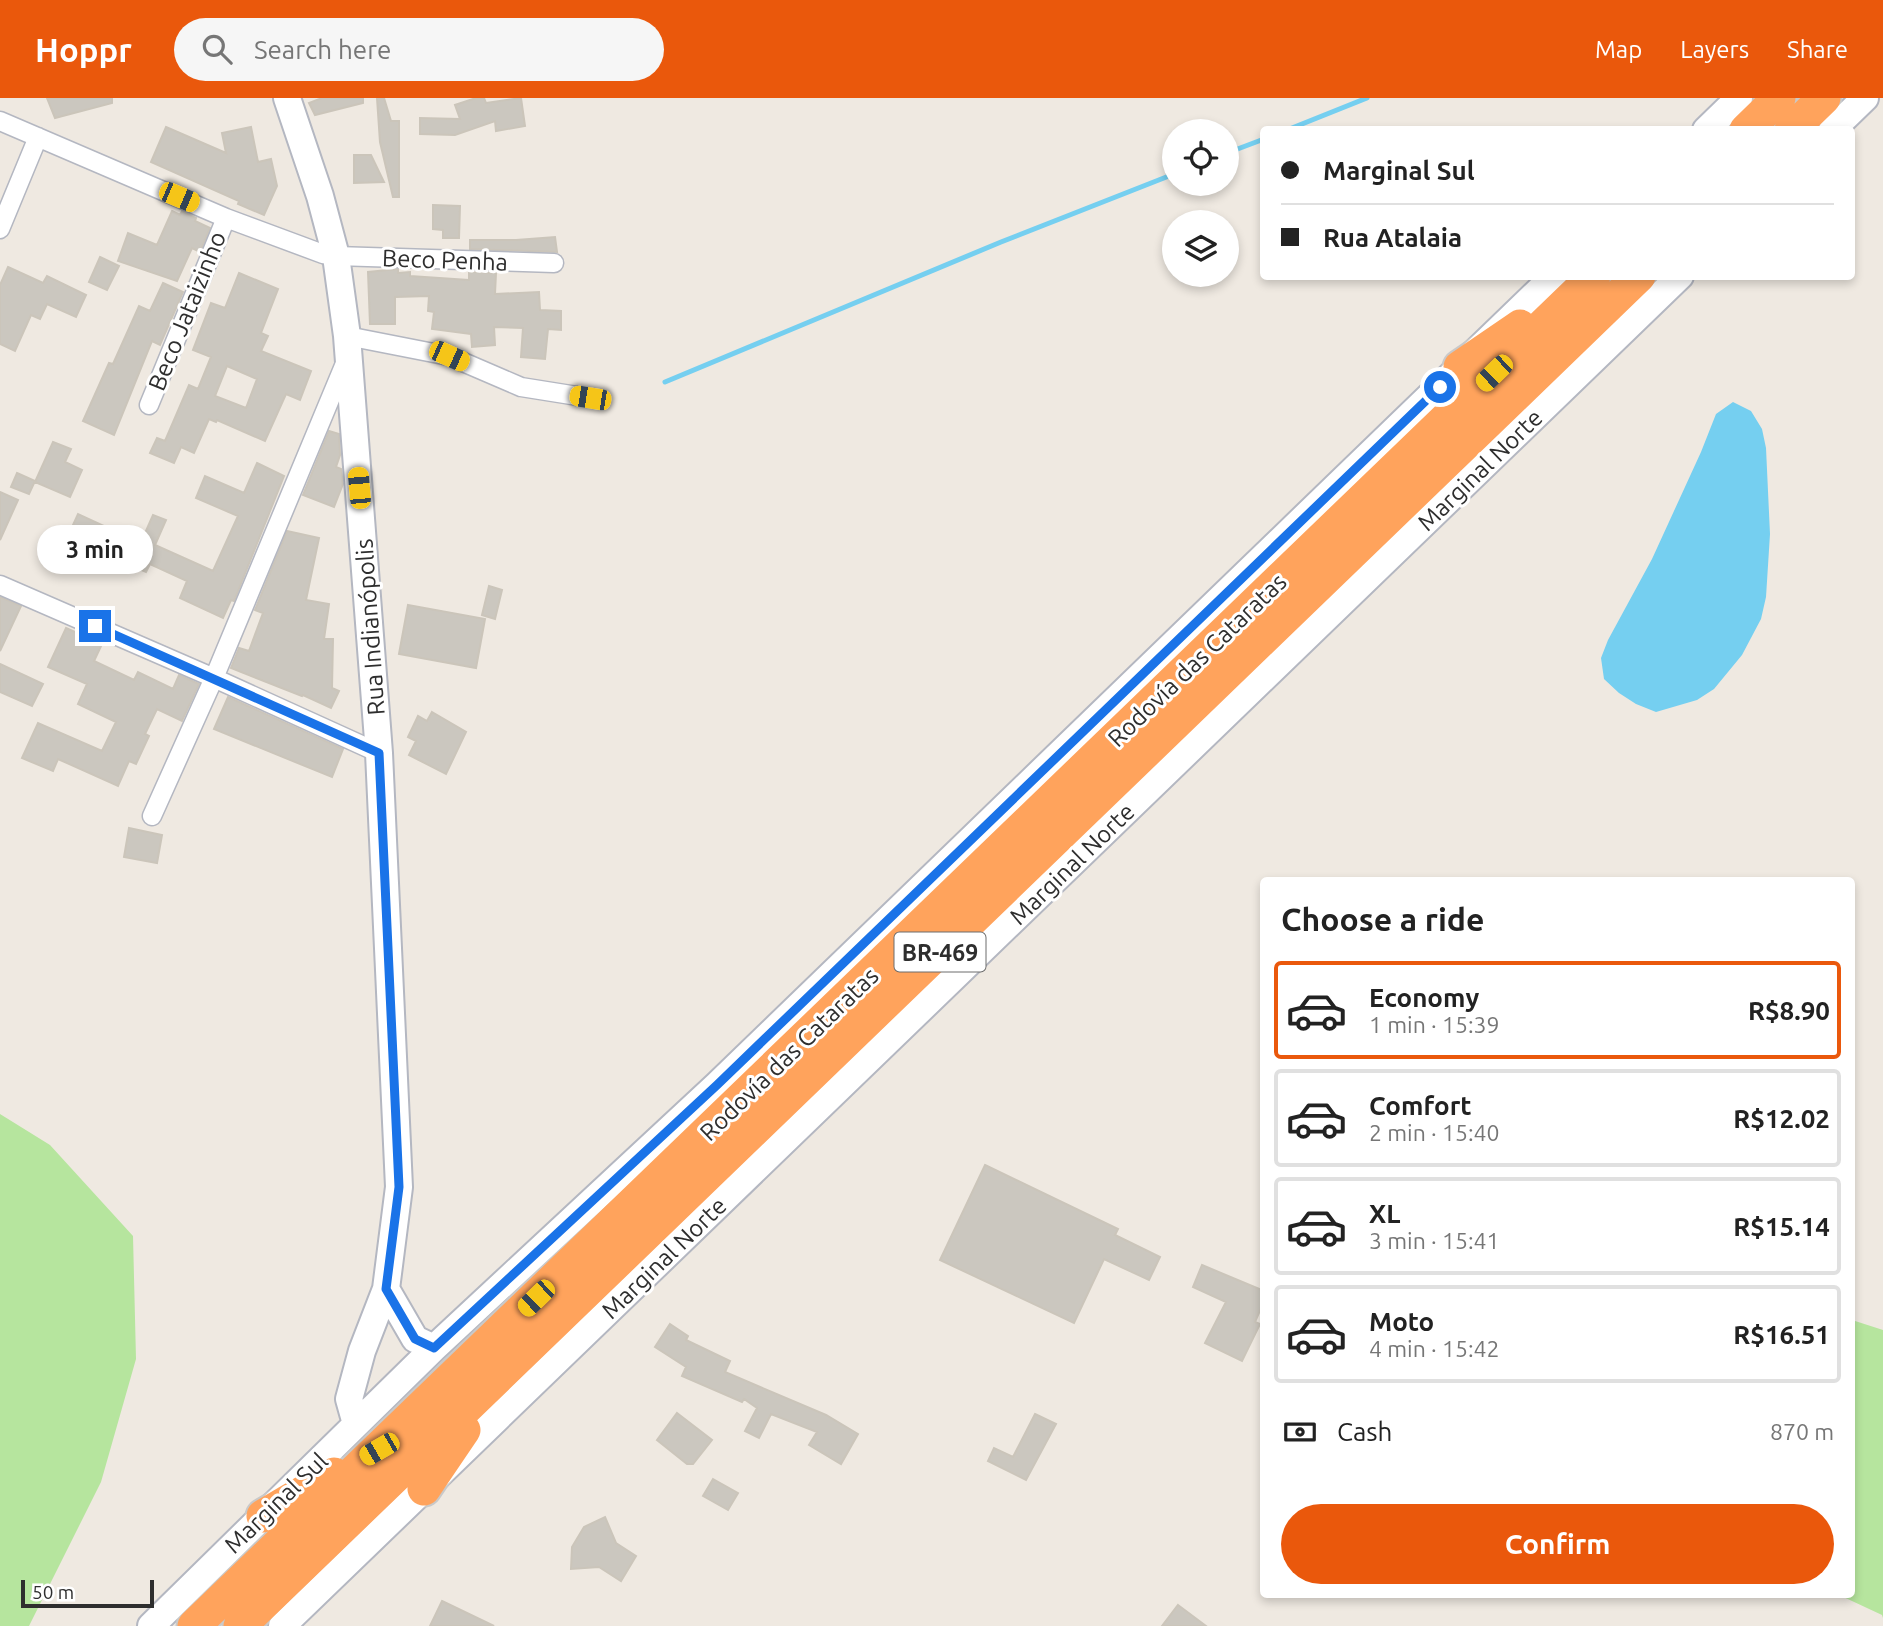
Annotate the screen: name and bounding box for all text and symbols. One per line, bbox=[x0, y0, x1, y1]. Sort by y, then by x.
search box bbox=[174, 18, 664, 81]
icon: search bbox=[198, 30, 236, 68]
text: Hoppr bbox=[35, 31, 132, 68]
text: Search here bbox=[254, 35, 391, 64]
text: Map bbox=[1595, 36, 1642, 63]
text: Layers bbox=[1680, 36, 1749, 63]
text: Share bbox=[1787, 36, 1848, 63]
map controls bbox=[1162, 119, 1239, 287]
button: locate bbox=[1162, 119, 1239, 196]
text: Marginal Sul bbox=[1323, 156, 1475, 185]
car bbox=[156, 179, 203, 215]
button: layers bbox=[1162, 210, 1239, 287]
text: Rua Atalaia bbox=[1323, 223, 1462, 252]
street label: Beco Jataizinho bbox=[143, 228, 231, 394]
street label: Beco Penha bbox=[382, 244, 508, 276]
car bbox=[426, 338, 473, 374]
car bbox=[1472, 351, 1517, 395]
route start bbox=[1424, 371, 1456, 403]
car bbox=[568, 384, 613, 412]
street label: Marginal Norte bbox=[1412, 404, 1548, 536]
car bbox=[347, 466, 372, 510]
callout: 3 min bbox=[37, 524, 153, 574]
text: 3 min bbox=[66, 537, 124, 562]
street label: Rua Indianópolis bbox=[350, 538, 390, 716]
street label: Rodovía das Cataratas bbox=[1102, 568, 1292, 752]
route end bbox=[79, 610, 111, 642]
street label: Marginal Norte bbox=[1004, 798, 1140, 930]
text: Choose a ride bbox=[1281, 901, 1484, 937]
road number: BR-469 bbox=[894, 932, 986, 972]
street label: Rodovía das Cataratas bbox=[694, 962, 884, 1146]
icon: car bbox=[1285, 979, 1348, 1042]
text: Economy bbox=[1369, 983, 1479, 1012]
text: R$8.90 bbox=[1748, 996, 1830, 1025]
text: 1 min · 15:39 bbox=[1369, 1012, 1500, 1037]
icon: car bbox=[1285, 1087, 1348, 1150]
text: Comfort bbox=[1369, 1091, 1472, 1120]
text: R$12.02 bbox=[1733, 1104, 1830, 1133]
text: 2 min · 15:40 bbox=[1369, 1120, 1500, 1145]
street label: Marginal Norte bbox=[596, 1192, 732, 1324]
icon: car bbox=[1285, 1195, 1348, 1258]
text: XL bbox=[1369, 1199, 1400, 1228]
text: R$15.14 bbox=[1733, 1212, 1830, 1241]
text: 3 min · 15:41 bbox=[1369, 1228, 1500, 1253]
car bbox=[514, 1276, 559, 1320]
icon: car bbox=[1285, 1303, 1348, 1366]
text: Moto bbox=[1369, 1307, 1434, 1336]
text: R$16.51 bbox=[1733, 1320, 1830, 1349]
text: 4 min · 15:42 bbox=[1369, 1336, 1500, 1361]
icon: cash bbox=[1281, 1413, 1319, 1451]
text: Cash bbox=[1337, 1417, 1392, 1446]
text: 870 m bbox=[1770, 1419, 1834, 1444]
car bbox=[356, 1429, 403, 1469]
street label: Marginal Sul bbox=[219, 1447, 333, 1559]
button: Confirm bbox=[1281, 1504, 1834, 1584]
scale bar bbox=[21, 1577, 154, 1609]
text: 50 m bbox=[32, 1581, 74, 1603]

